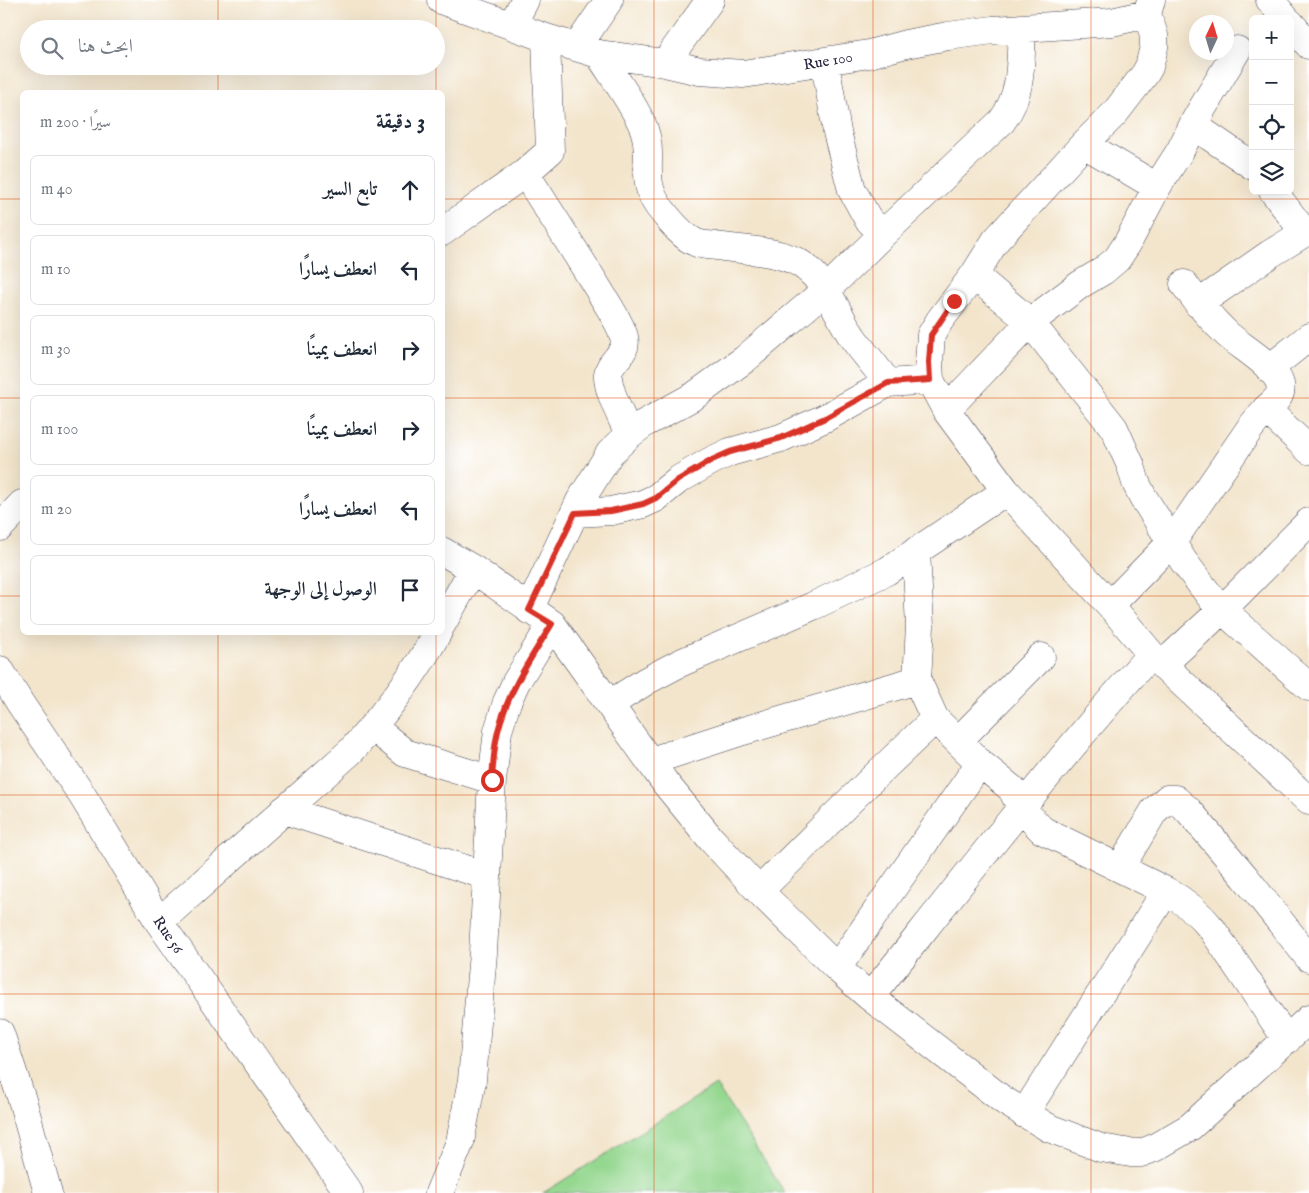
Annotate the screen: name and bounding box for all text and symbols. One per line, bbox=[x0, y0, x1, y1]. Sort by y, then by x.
north arrow bbox=[1189, 15, 1234, 60]
map controls bbox=[1249, 15, 1294, 195]
button: + bbox=[1249, 15, 1294, 60]
search box bbox=[20, 20, 445, 75]
icon: search bbox=[38, 34, 66, 62]
text: ابحث هنا bbox=[78, 35, 133, 59]
street label: Rue 100 bbox=[802, 47, 854, 75]
button: − bbox=[1249, 60, 1294, 105]
button: locate bbox=[1249, 105, 1294, 150]
text: 3 دقيقة bbox=[376, 109, 425, 136]
text: سيرًا · 200 m bbox=[40, 113, 111, 133]
button: layers bbox=[1249, 150, 1294, 195]
icon: ahead bbox=[396, 176, 424, 204]
text: تابع السير bbox=[323, 178, 377, 202]
text: 40 m bbox=[41, 180, 73, 200]
icon: left bbox=[396, 256, 424, 284]
text: انعطف يسارًا bbox=[299, 258, 377, 282]
text: 10 m bbox=[41, 260, 71, 280]
route end bbox=[943, 290, 966, 313]
icon: right bbox=[396, 336, 424, 364]
text: انعطف يمينًا bbox=[307, 338, 377, 362]
text: 30 m bbox=[41, 340, 71, 360]
icon: right bbox=[396, 416, 424, 444]
text: انعطف يمينًا bbox=[307, 418, 377, 442]
text: 100 m bbox=[41, 420, 78, 440]
icon: left bbox=[396, 496, 424, 524]
text: انعطف يسارًا bbox=[299, 498, 377, 522]
text: 20 m bbox=[41, 500, 72, 520]
icon: arrive bbox=[396, 576, 424, 604]
text: الوصول إلى الوجهة bbox=[265, 578, 377, 602]
route start bbox=[481, 769, 504, 792]
street label: Rue 56 bbox=[149, 913, 188, 958]

